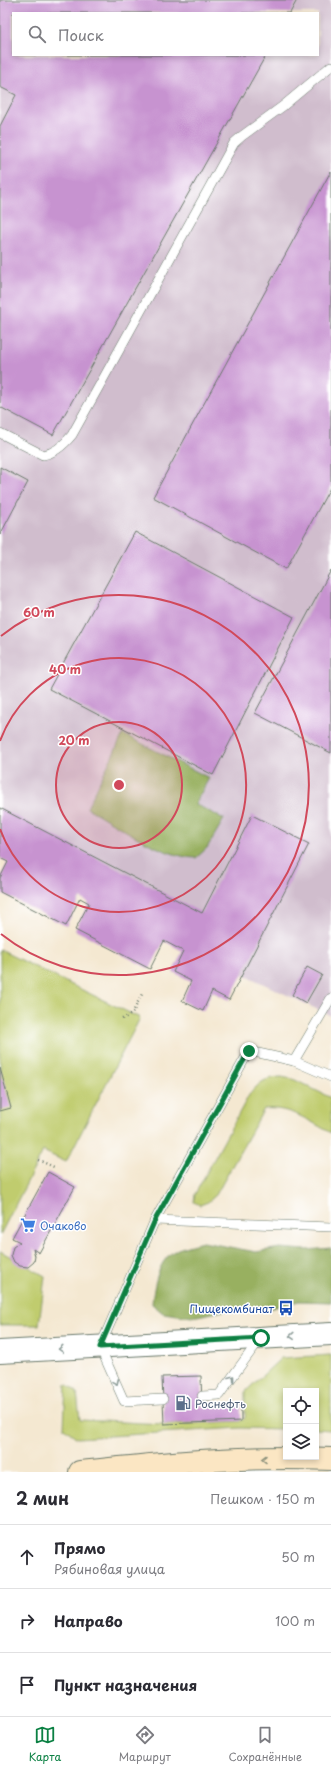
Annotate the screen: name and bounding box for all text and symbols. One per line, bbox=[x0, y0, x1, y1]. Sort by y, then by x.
search box bbox=[12, 12, 319, 56]
icon: search bbox=[26, 23, 48, 45]
text: Поиск bbox=[58, 23, 104, 46]
text: 60 m bbox=[23, 603, 55, 621]
text: 40 m bbox=[49, 660, 81, 678]
text: 20 m bbox=[58, 731, 90, 749]
centre of rings bbox=[112, 778, 126, 792]
route end bbox=[240, 1042, 258, 1060]
supermarket icon: Очаково bbox=[19, 1216, 37, 1234]
place label: Очаково bbox=[40, 1217, 87, 1234]
bus stop icon: Пищекомбинат bbox=[277, 1299, 295, 1317]
place label: Пищекомбинат bbox=[190, 1300, 275, 1317]
route start bbox=[252, 1329, 270, 1347]
one-way arrow bbox=[289, 1332, 295, 1341]
one-way arrow bbox=[58, 1345, 64, 1353]
one-way arrow bbox=[227, 1375, 235, 1382]
one-way arrow bbox=[111, 1378, 119, 1386]
map controls bbox=[283, 1388, 319, 1460]
button: locate bbox=[283, 1388, 319, 1424]
fuel station icon: Роснефть bbox=[174, 1394, 192, 1412]
place label: Роснефть bbox=[195, 1395, 246, 1412]
button: layers bbox=[283, 1424, 319, 1460]
one-way arrow bbox=[261, 1455, 267, 1463]
text: 2 мин bbox=[16, 1485, 69, 1511]
text: Пешком · 150 m bbox=[210, 1489, 315, 1508]
text: Прямо bbox=[54, 1536, 105, 1559]
icon: ahead bbox=[16, 1546, 38, 1568]
text: 50 m bbox=[281, 1547, 315, 1566]
text: Рябиновая улица bbox=[54, 1559, 165, 1578]
text: Направо bbox=[54, 1609, 123, 1632]
icon: right bbox=[16, 1610, 38, 1632]
text: 100 m bbox=[275, 1611, 315, 1630]
text: Пункт назначения bbox=[54, 1673, 197, 1696]
icon: arrive bbox=[16, 1674, 38, 1696]
tab: Карта bbox=[29, 1724, 61, 1765]
tab: Маршрут bbox=[119, 1724, 171, 1765]
tab: Сохранённые bbox=[229, 1724, 302, 1765]

